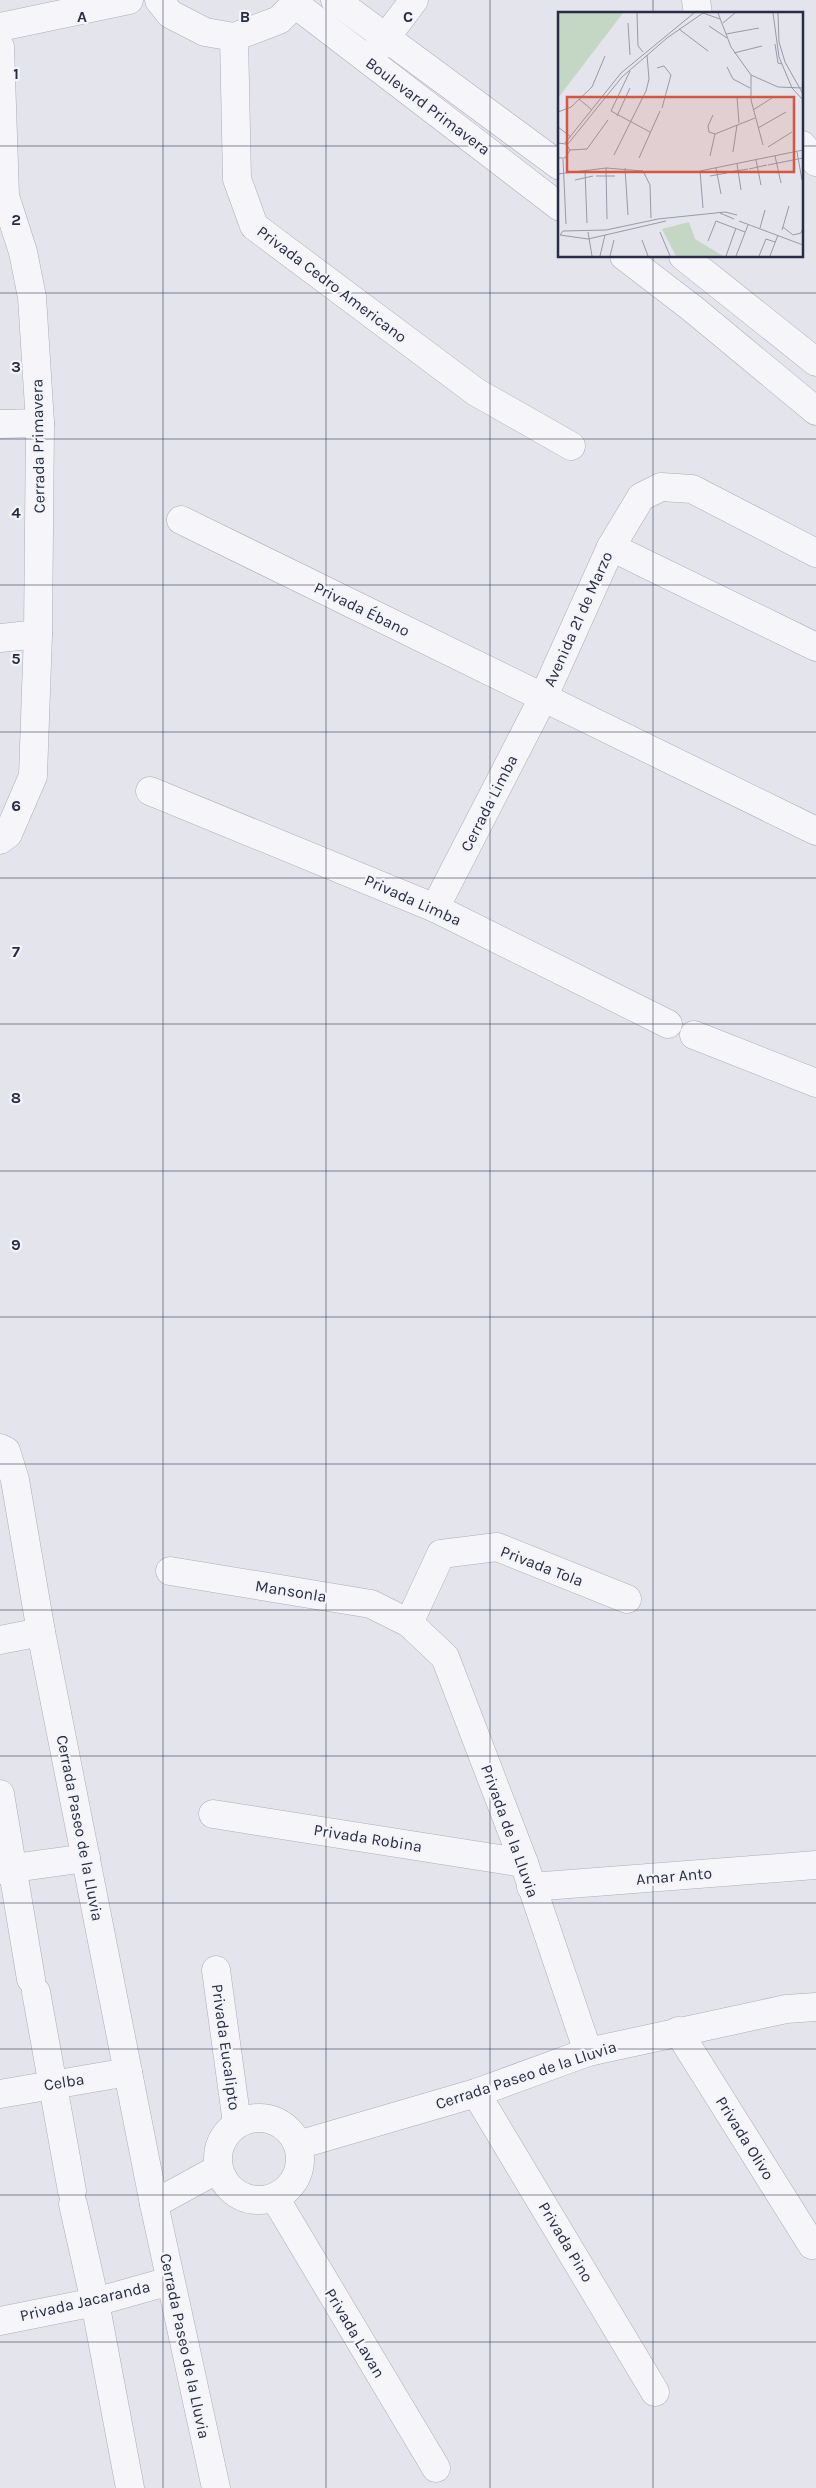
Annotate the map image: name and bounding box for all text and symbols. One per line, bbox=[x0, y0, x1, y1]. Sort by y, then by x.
text: A bbox=[77, 7, 87, 26]
text: B bbox=[240, 7, 250, 26]
text: C bbox=[403, 7, 413, 26]
inset map bbox=[558, 12, 804, 258]
street label: Boulevard Primavera bbox=[362, 53, 494, 159]
text: 1 bbox=[13, 64, 19, 83]
text: 2 bbox=[11, 210, 21, 229]
street label: Privada Cedro Americano bbox=[253, 221, 411, 347]
text: 3 bbox=[11, 357, 21, 376]
street label: Cerrada Primavera bbox=[27, 379, 49, 513]
text: 4 bbox=[11, 503, 21, 522]
street label: Avenida 21 de Marzo bbox=[540, 548, 616, 690]
street label: Privada Ébano bbox=[311, 578, 413, 640]
text: 5 bbox=[11, 649, 21, 668]
street label: Cerrada Limba bbox=[456, 751, 522, 855]
text: 6 bbox=[11, 796, 21, 815]
street label: Privada Limba bbox=[362, 870, 464, 930]
text: 7 bbox=[12, 942, 20, 961]
text: 8 bbox=[11, 1088, 21, 1107]
text: 9 bbox=[11, 1235, 21, 1254]
street label: Privada Tola bbox=[498, 1542, 586, 1590]
street label: Mansonla bbox=[254, 1576, 328, 1606]
street label: Cerrada Paseo de la Lluvia bbox=[53, 1733, 107, 1923]
street label: Privada de la Lluvia bbox=[477, 1762, 543, 1900]
street label: Privada Robina bbox=[312, 1820, 424, 1856]
street label: Amar Anto bbox=[635, 1863, 713, 1889]
street label: Privada Eucalipto bbox=[208, 1983, 244, 2111]
street label: Cerrada Paseo de la Lluvia bbox=[433, 2037, 619, 2113]
street label: Celba bbox=[42, 2069, 86, 2095]
street label: Privada Olivo bbox=[712, 2093, 778, 2183]
street label: Privada Pino bbox=[535, 2198, 597, 2286]
street label: Cerrada Paseo de la Lluvia bbox=[156, 2252, 214, 2440]
street label: Privada Jacaranda bbox=[18, 2277, 152, 2325]
street label: Privada Lavan bbox=[321, 2285, 389, 2381]

